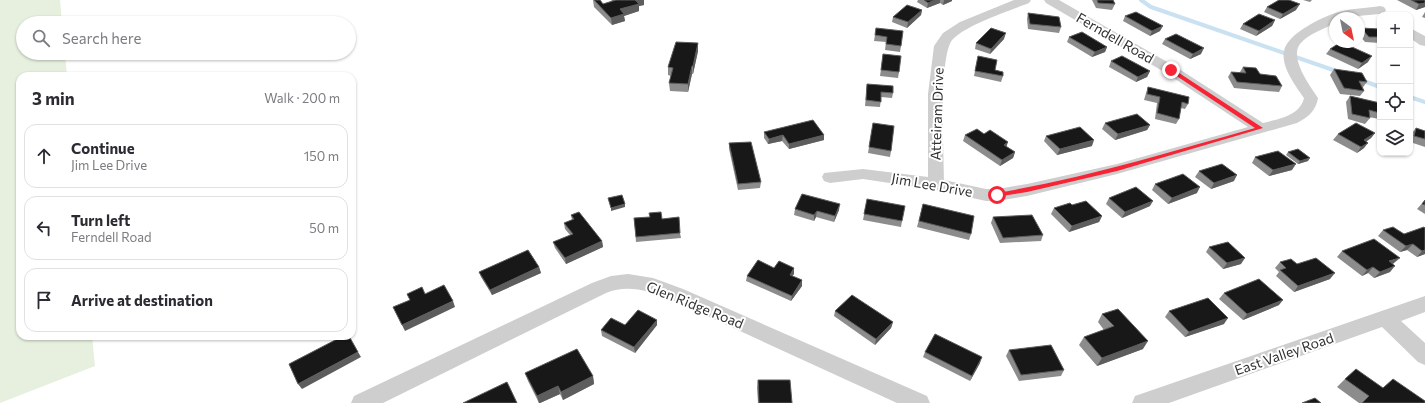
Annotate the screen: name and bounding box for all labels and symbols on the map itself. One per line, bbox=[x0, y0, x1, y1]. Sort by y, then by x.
street label: Ferndell Road bbox=[1073, 9, 1157, 67]
north arrow bbox=[1329, 12, 1365, 48]
route end bbox=[1162, 61, 1180, 79]
street label: Atteiram Drive bbox=[926, 67, 947, 161]
street label: Jim Lee Drive bbox=[890, 169, 974, 200]
route start bbox=[988, 186, 1006, 204]
street label: Glen Ridge Road bbox=[644, 277, 746, 332]
street label: East Valley Road bbox=[1232, 329, 1336, 378]

